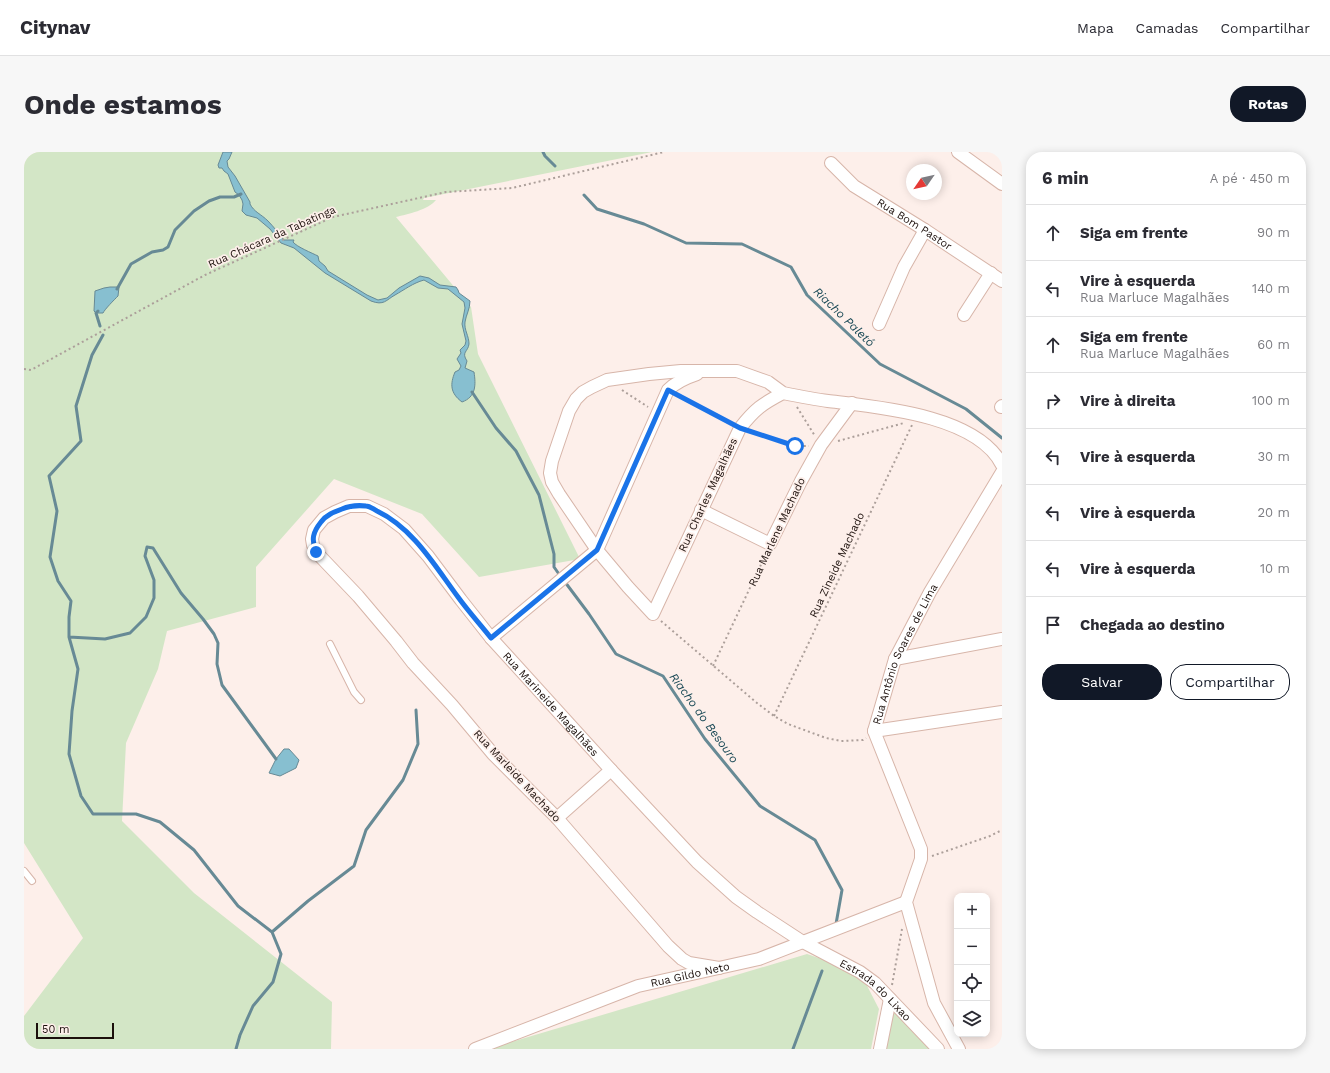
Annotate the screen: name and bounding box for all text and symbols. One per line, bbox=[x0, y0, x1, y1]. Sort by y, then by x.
text: Citynav bbox=[20, 16, 91, 39]
text: Mapa bbox=[1077, 20, 1114, 36]
text: Camadas bbox=[1136, 20, 1198, 36]
text: Compartilhar bbox=[1220, 20, 1310, 36]
button: Rotas bbox=[1230, 86, 1306, 122]
text: Onde estamos bbox=[24, 88, 222, 121]
north arrow bbox=[906, 164, 942, 200]
text: 6 min bbox=[1042, 168, 1089, 188]
text: A pé · 450 m bbox=[1210, 171, 1290, 186]
street label: Rua Bom Pastor bbox=[875, 195, 955, 253]
street label: Rua Chácara da Tabatinga bbox=[206, 203, 338, 271]
icon: ahead bbox=[1042, 222, 1064, 244]
text: Siga em frente bbox=[1080, 224, 1188, 242]
text: 90 m bbox=[1257, 225, 1290, 240]
text: Vire à esquerda bbox=[1080, 272, 1195, 290]
icon: left bbox=[1042, 278, 1064, 300]
text: 140 m bbox=[1252, 281, 1290, 296]
water label: Riacho Paletó bbox=[811, 284, 877, 350]
text: Rua Marluce Magalhães bbox=[1080, 290, 1229, 305]
text: Siga em frente bbox=[1080, 328, 1188, 346]
icon: ahead bbox=[1042, 334, 1064, 356]
text: 60 m bbox=[1257, 337, 1290, 352]
text: Rua Marluce Magalhães bbox=[1080, 346, 1229, 361]
icon: right bbox=[1042, 390, 1064, 412]
text: Vire à direita bbox=[1080, 392, 1175, 410]
text: 100 m bbox=[1252, 393, 1290, 408]
street label: Rua Charles Magalhães bbox=[676, 436, 740, 554]
route start bbox=[786, 437, 804, 455]
icon: left bbox=[1042, 446, 1064, 468]
text: Vire à esquerda bbox=[1080, 448, 1195, 466]
text: 30 m bbox=[1258, 449, 1290, 464]
street label: Rua Marlene Machado bbox=[746, 475, 808, 589]
icon: left bbox=[1042, 502, 1064, 524]
text: Vire à esquerda bbox=[1080, 504, 1195, 522]
text: 20 m bbox=[1258, 505, 1290, 520]
street label: Rua Zineide Machado bbox=[807, 510, 867, 620]
route end bbox=[307, 543, 325, 561]
icon: left bbox=[1042, 558, 1064, 580]
text: Vire à esquerda bbox=[1080, 560, 1195, 578]
text: 10 m bbox=[1260, 561, 1290, 576]
street label: Rua Antônio Soares de Lima bbox=[870, 581, 940, 726]
icon: arrive bbox=[1042, 614, 1064, 636]
text: Chegada ao destino bbox=[1080, 616, 1225, 634]
street label: Rua Marineide Magalhães bbox=[500, 649, 602, 759]
button: Salvar bbox=[1042, 664, 1162, 700]
button: Compartilhar bbox=[1170, 664, 1290, 700]
water label: Riacho do Besouro bbox=[667, 670, 741, 766]
street label: Rua Marleide Machado bbox=[471, 727, 563, 825]
map controls bbox=[954, 893, 990, 1037]
button: + bbox=[954, 893, 990, 929]
button: − bbox=[954, 929, 990, 965]
street label: Estrada do Lixao bbox=[838, 956, 914, 1023]
street label: Rua Gildo Neto bbox=[649, 959, 731, 990]
button: locate bbox=[954, 965, 990, 1001]
button: layers bbox=[954, 1001, 990, 1037]
scale bar bbox=[36, 1021, 114, 1040]
text: 50 m bbox=[42, 1023, 69, 1036]

